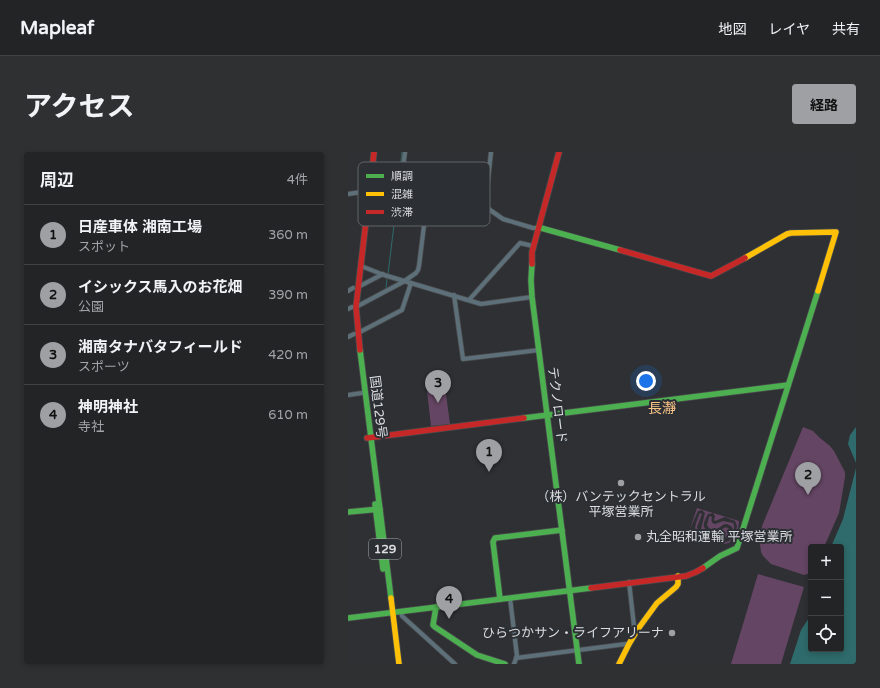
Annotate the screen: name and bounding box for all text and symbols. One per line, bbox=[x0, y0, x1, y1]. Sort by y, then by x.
text: Mapleaf bbox=[20, 17, 94, 39]
text: 地図 bbox=[718, 21, 746, 38]
text: レイヤ bbox=[768, 21, 810, 38]
text: 共有 bbox=[832, 21, 860, 38]
button: 経路 bbox=[792, 84, 856, 124]
text: アクセス bbox=[24, 90, 135, 124]
legend bbox=[358, 162, 490, 226]
text: 周辺 bbox=[40, 170, 74, 191]
text: 順調 bbox=[391, 170, 413, 183]
text: 4件 bbox=[287, 172, 308, 188]
text: 混雑 bbox=[391, 188, 413, 201]
text: 渋滞 bbox=[391, 206, 413, 219]
text: 日産車体 湘南工場 bbox=[78, 218, 202, 236]
text: 1 bbox=[49, 227, 57, 243]
text: 360 m bbox=[268, 227, 308, 243]
text: スポット bbox=[78, 239, 130, 255]
text: イシックス馬入のお花畑 bbox=[78, 278, 243, 296]
text: 2 bbox=[49, 287, 57, 303]
text: 390 m bbox=[268, 287, 308, 303]
text: 公園 bbox=[78, 299, 104, 315]
text: 湘南タナバタフィールド bbox=[78, 338, 243, 356]
text: 3 bbox=[49, 347, 57, 363]
text: 420 m bbox=[268, 347, 308, 363]
text: スポーツ bbox=[78, 359, 130, 375]
street label: テクノロード bbox=[544, 366, 570, 444]
pin: 3 bbox=[425, 370, 451, 403]
your location bbox=[636, 371, 656, 391]
street label: 国道129号 bbox=[366, 375, 390, 439]
text: 神明神社 bbox=[78, 398, 138, 416]
district label: 長瀞 bbox=[648, 400, 676, 417]
text: 4 bbox=[49, 407, 57, 423]
text: 610 m bbox=[268, 407, 308, 423]
text: 寺社 bbox=[78, 419, 104, 435]
pin: 1 bbox=[476, 439, 502, 472]
pin: 2 bbox=[795, 462, 821, 495]
marker: （株）バンテックセントラル 平塚営業所 bbox=[616, 478, 626, 488]
place label: （株）バンテックセントラル 平塚営業所 bbox=[536, 489, 706, 520]
place label: 丸全昭和運輸 平塚営業所 bbox=[646, 529, 792, 545]
marker: 丸全昭和運輸 平塚営業所 bbox=[633, 532, 643, 542]
road number: 129 bbox=[369, 539, 401, 559]
map controls bbox=[808, 544, 844, 652]
button: + bbox=[808, 544, 844, 580]
button: − bbox=[808, 580, 844, 616]
pin: 4 bbox=[436, 586, 462, 619]
button: locate bbox=[808, 616, 844, 652]
place label: ひらつかサン・ライフアリーナ bbox=[482, 625, 664, 641]
marker: ひらつかサン・ライフアリーナ bbox=[667, 628, 677, 638]

